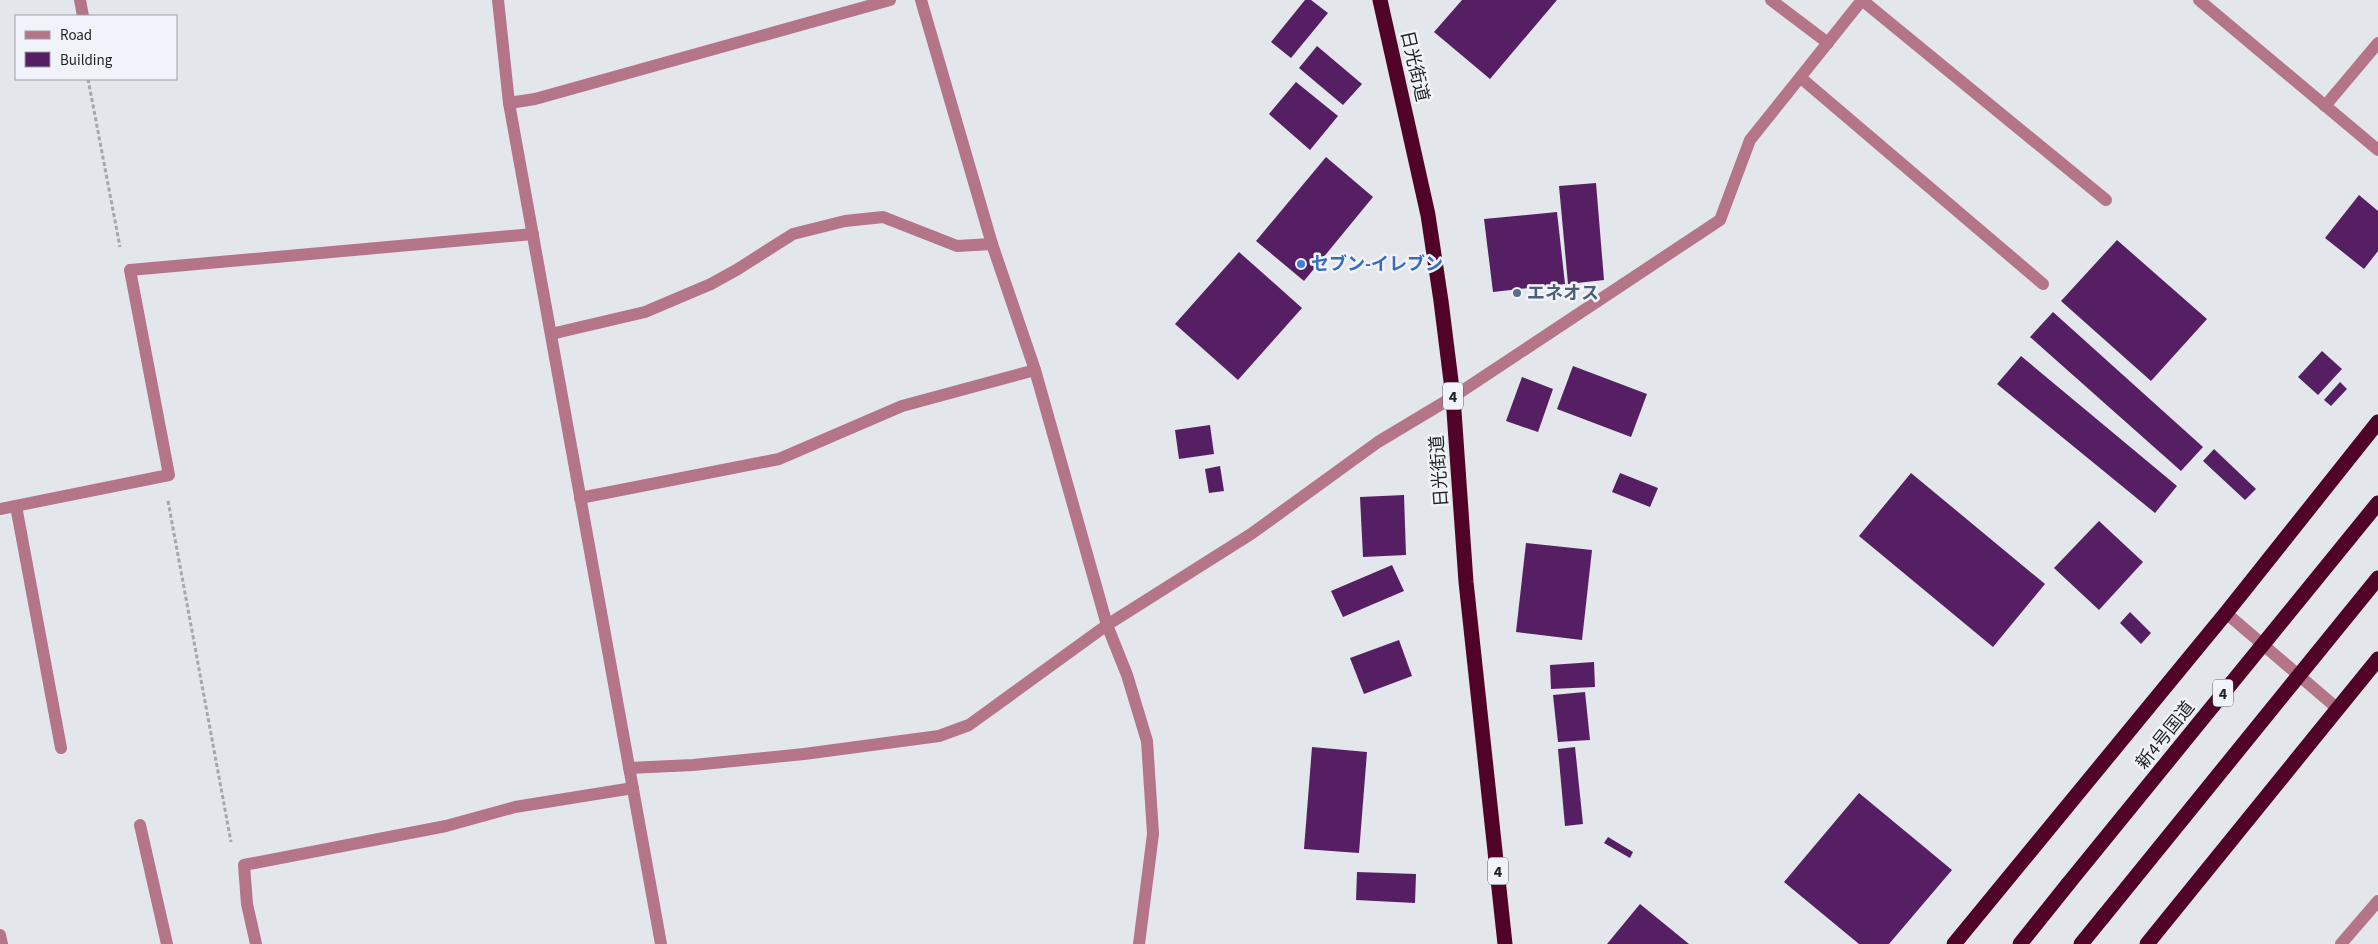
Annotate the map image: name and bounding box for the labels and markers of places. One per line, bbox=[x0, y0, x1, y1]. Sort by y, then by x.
place label: セブン-イレブン bbox=[1311, 252, 1443, 277]
marker: セブン-イレブン bbox=[1295, 258, 1307, 270]
place label: エネオス bbox=[1527, 281, 1599, 306]
marker: エネオス bbox=[1511, 287, 1523, 299]

